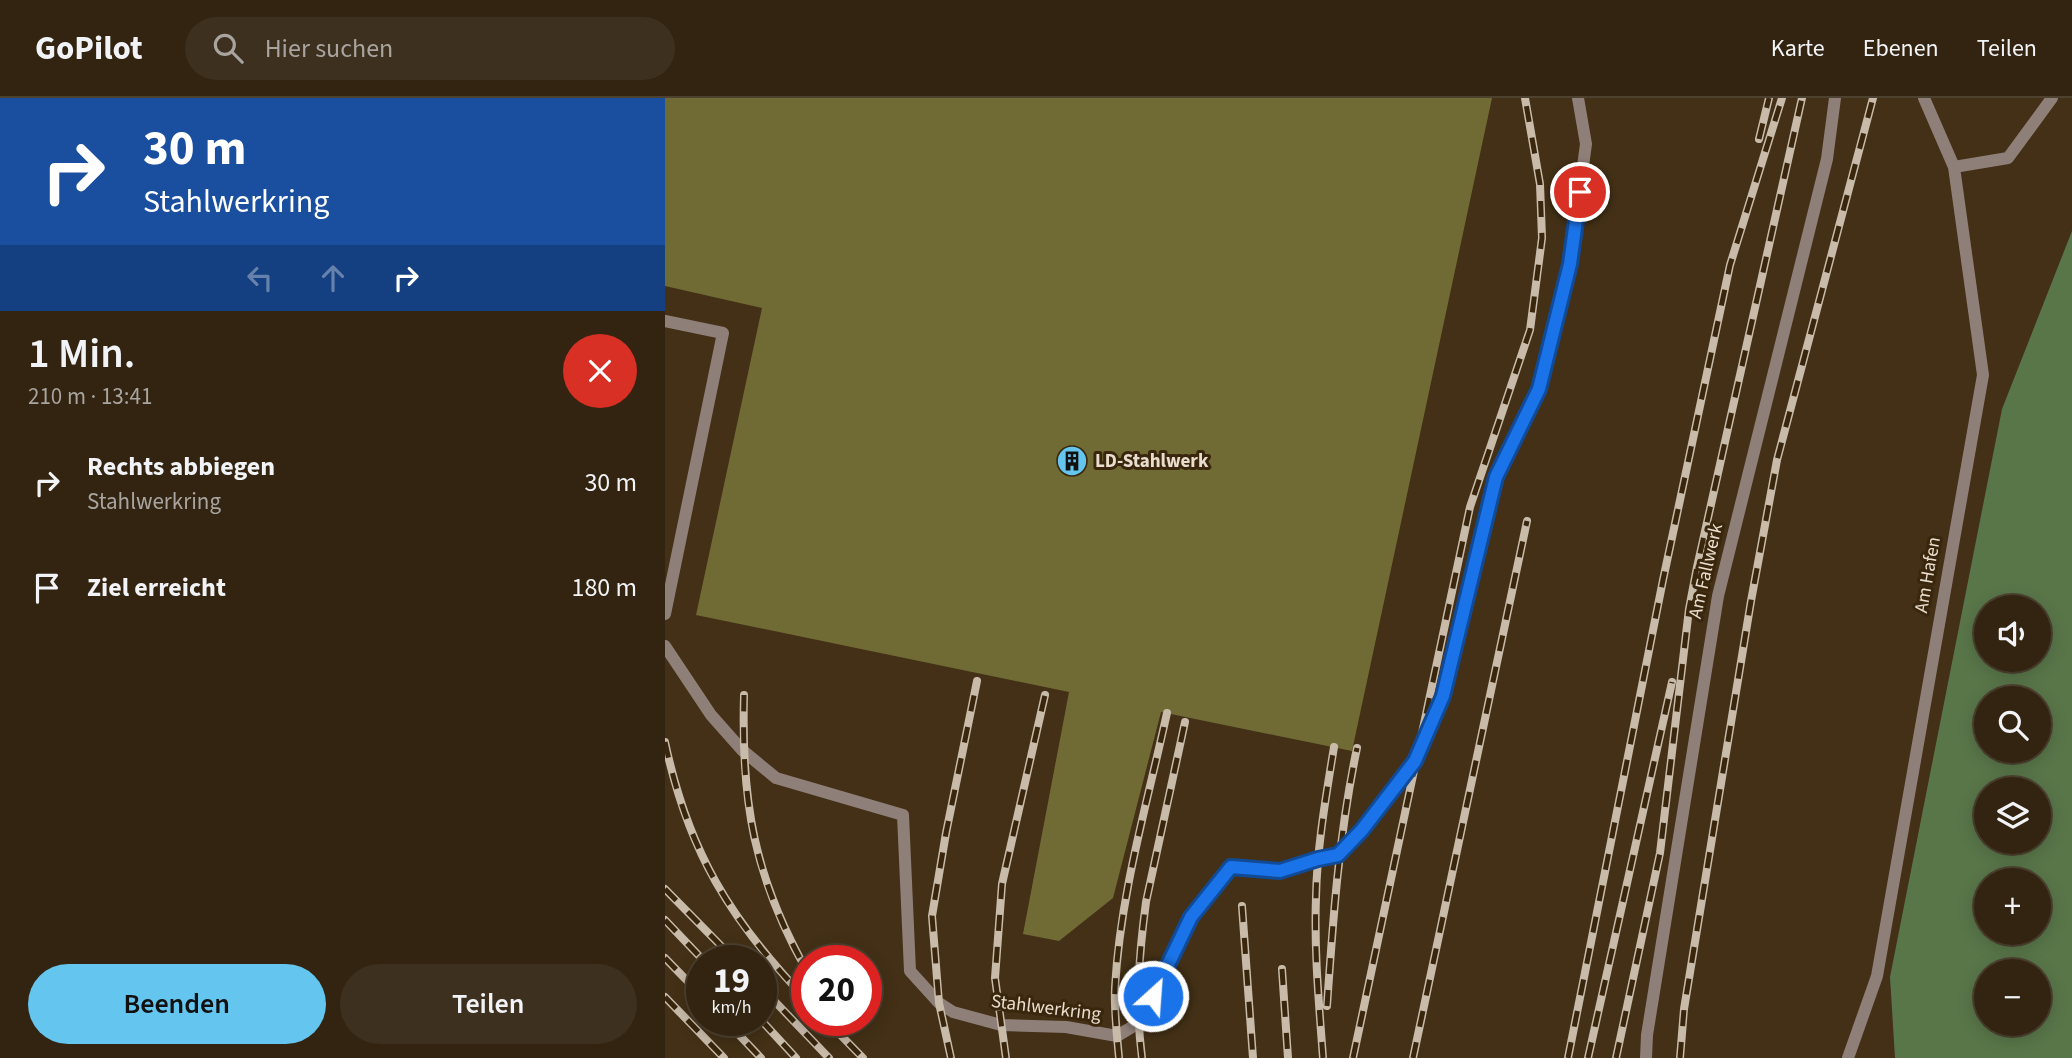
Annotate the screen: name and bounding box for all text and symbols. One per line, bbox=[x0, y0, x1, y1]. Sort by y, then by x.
search box bbox=[185, 17, 675, 80]
text: GoPilot bbox=[35, 25, 143, 72]
icon: search bbox=[209, 29, 247, 67]
text: Hier suchen bbox=[265, 30, 393, 67]
text: Karte bbox=[1771, 31, 1825, 66]
text: Ebenen bbox=[1863, 31, 1939, 66]
text: Teilen bbox=[1977, 31, 2037, 66]
text: 30 m bbox=[143, 114, 247, 184]
icon: right bbox=[28, 126, 119, 217]
pin bbox=[1550, 162, 1610, 222]
icon: arrive bbox=[1561, 173, 1599, 211]
text: Stahlwerkring bbox=[143, 179, 329, 225]
icon: left bbox=[241, 259, 279, 297]
icon: ahead bbox=[314, 259, 352, 297]
icon: right bbox=[387, 259, 425, 297]
text: 1 Min. bbox=[28, 324, 135, 384]
button: close bbox=[563, 334, 637, 408]
text: 210 m · 13:41 bbox=[28, 380, 152, 413]
building icon: LD-Stahlwerk bbox=[1055, 444, 1089, 478]
text: Rechts abbiegen bbox=[87, 448, 275, 485]
place label: LD-Stahlwerk bbox=[1095, 448, 1209, 475]
icon: right bbox=[28, 464, 66, 502]
text: 30 m bbox=[584, 464, 637, 501]
text: Stahlwerkring bbox=[87, 485, 221, 518]
street label: Am Fallwerk bbox=[1682, 520, 1730, 621]
street label: Am Hafen bbox=[1908, 535, 1948, 615]
icon: arrive bbox=[28, 569, 66, 607]
text: Ziel erreicht bbox=[87, 569, 226, 606]
text: 180 m bbox=[571, 569, 637, 606]
map controls bbox=[1974, 595, 2051, 1036]
button: sound bbox=[1974, 595, 2051, 672]
button: search bbox=[1974, 686, 2051, 763]
button: layers bbox=[1974, 777, 2051, 854]
button: + bbox=[1974, 868, 2051, 945]
speed limit sign: 20 bbox=[791, 945, 882, 1036]
text: 19 bbox=[713, 956, 750, 1006]
position arrow bbox=[1116, 959, 1190, 1033]
button: − bbox=[1974, 959, 2051, 1036]
button: Beenden bbox=[28, 964, 326, 1044]
button: Teilen bbox=[340, 964, 637, 1044]
street label: Stahlwerkring bbox=[989, 988, 1103, 1028]
text: km/h bbox=[712, 995, 751, 1020]

